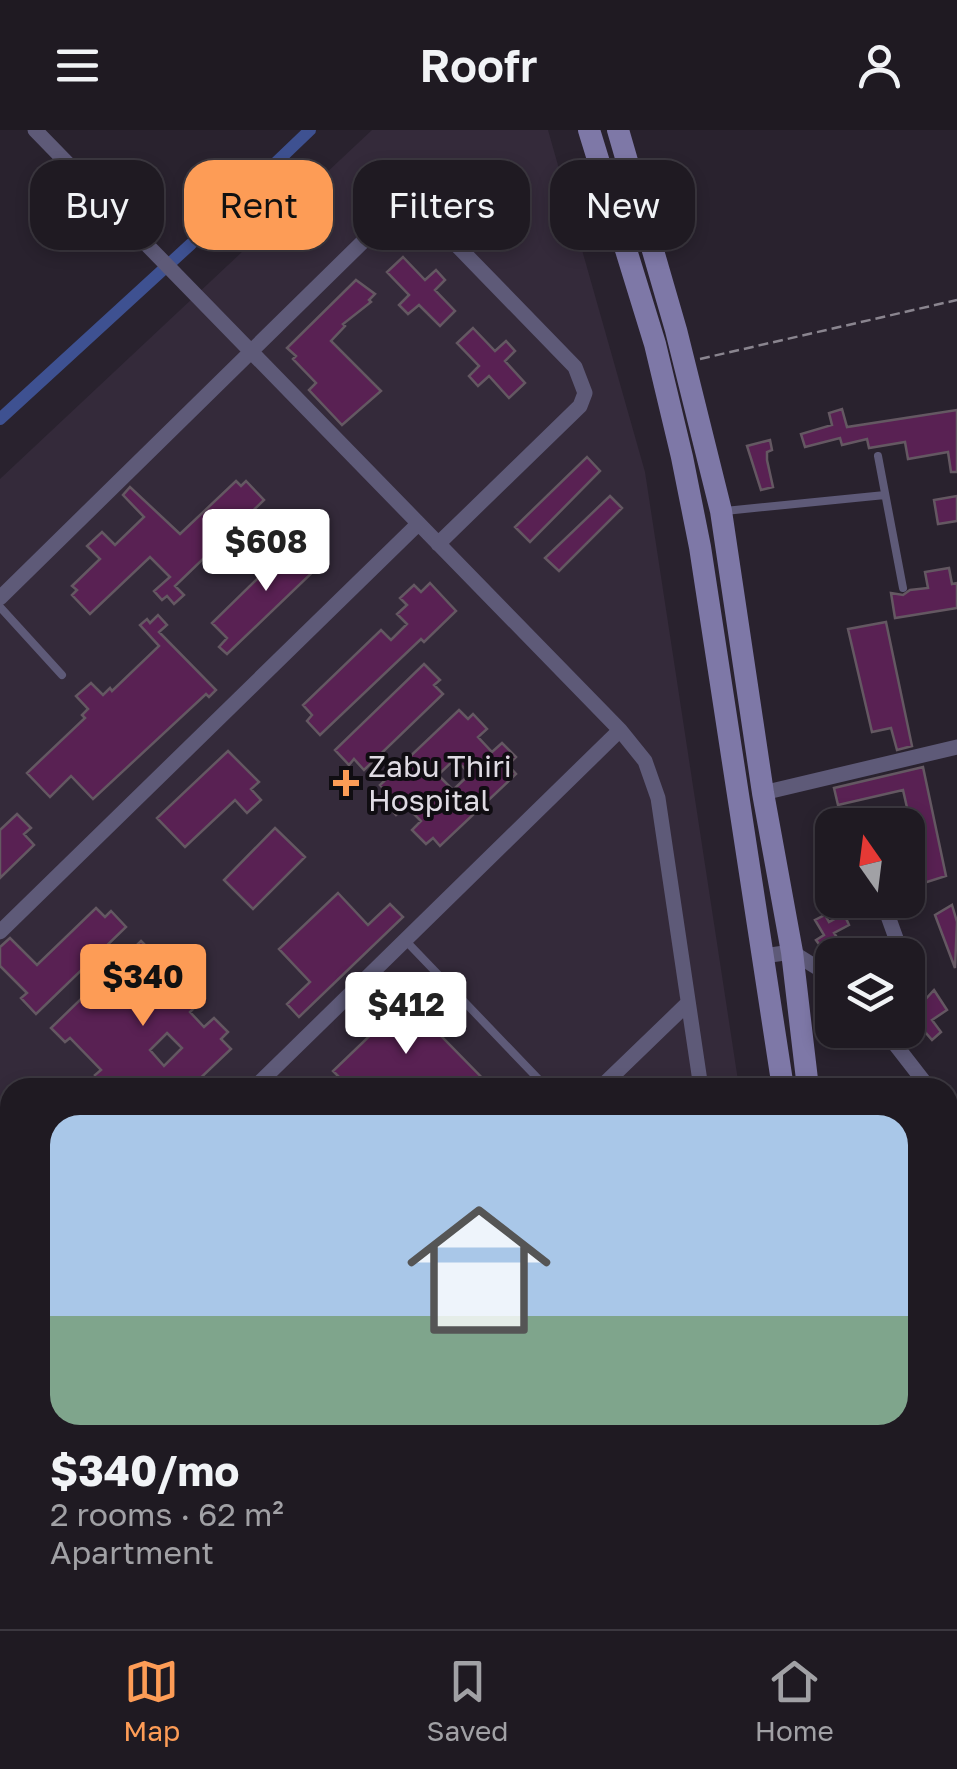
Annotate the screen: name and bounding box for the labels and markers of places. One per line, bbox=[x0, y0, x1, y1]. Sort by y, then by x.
pin: $608 bbox=[207, 509, 325, 594]
place label: Zabu Thiri Hospital bbox=[368, 748, 512, 818]
marker: Zabu Thiri Hospital bbox=[333, 770, 359, 796]
pin: $340 bbox=[84, 944, 202, 1029]
pin: $412 bbox=[347, 972, 465, 1057]

